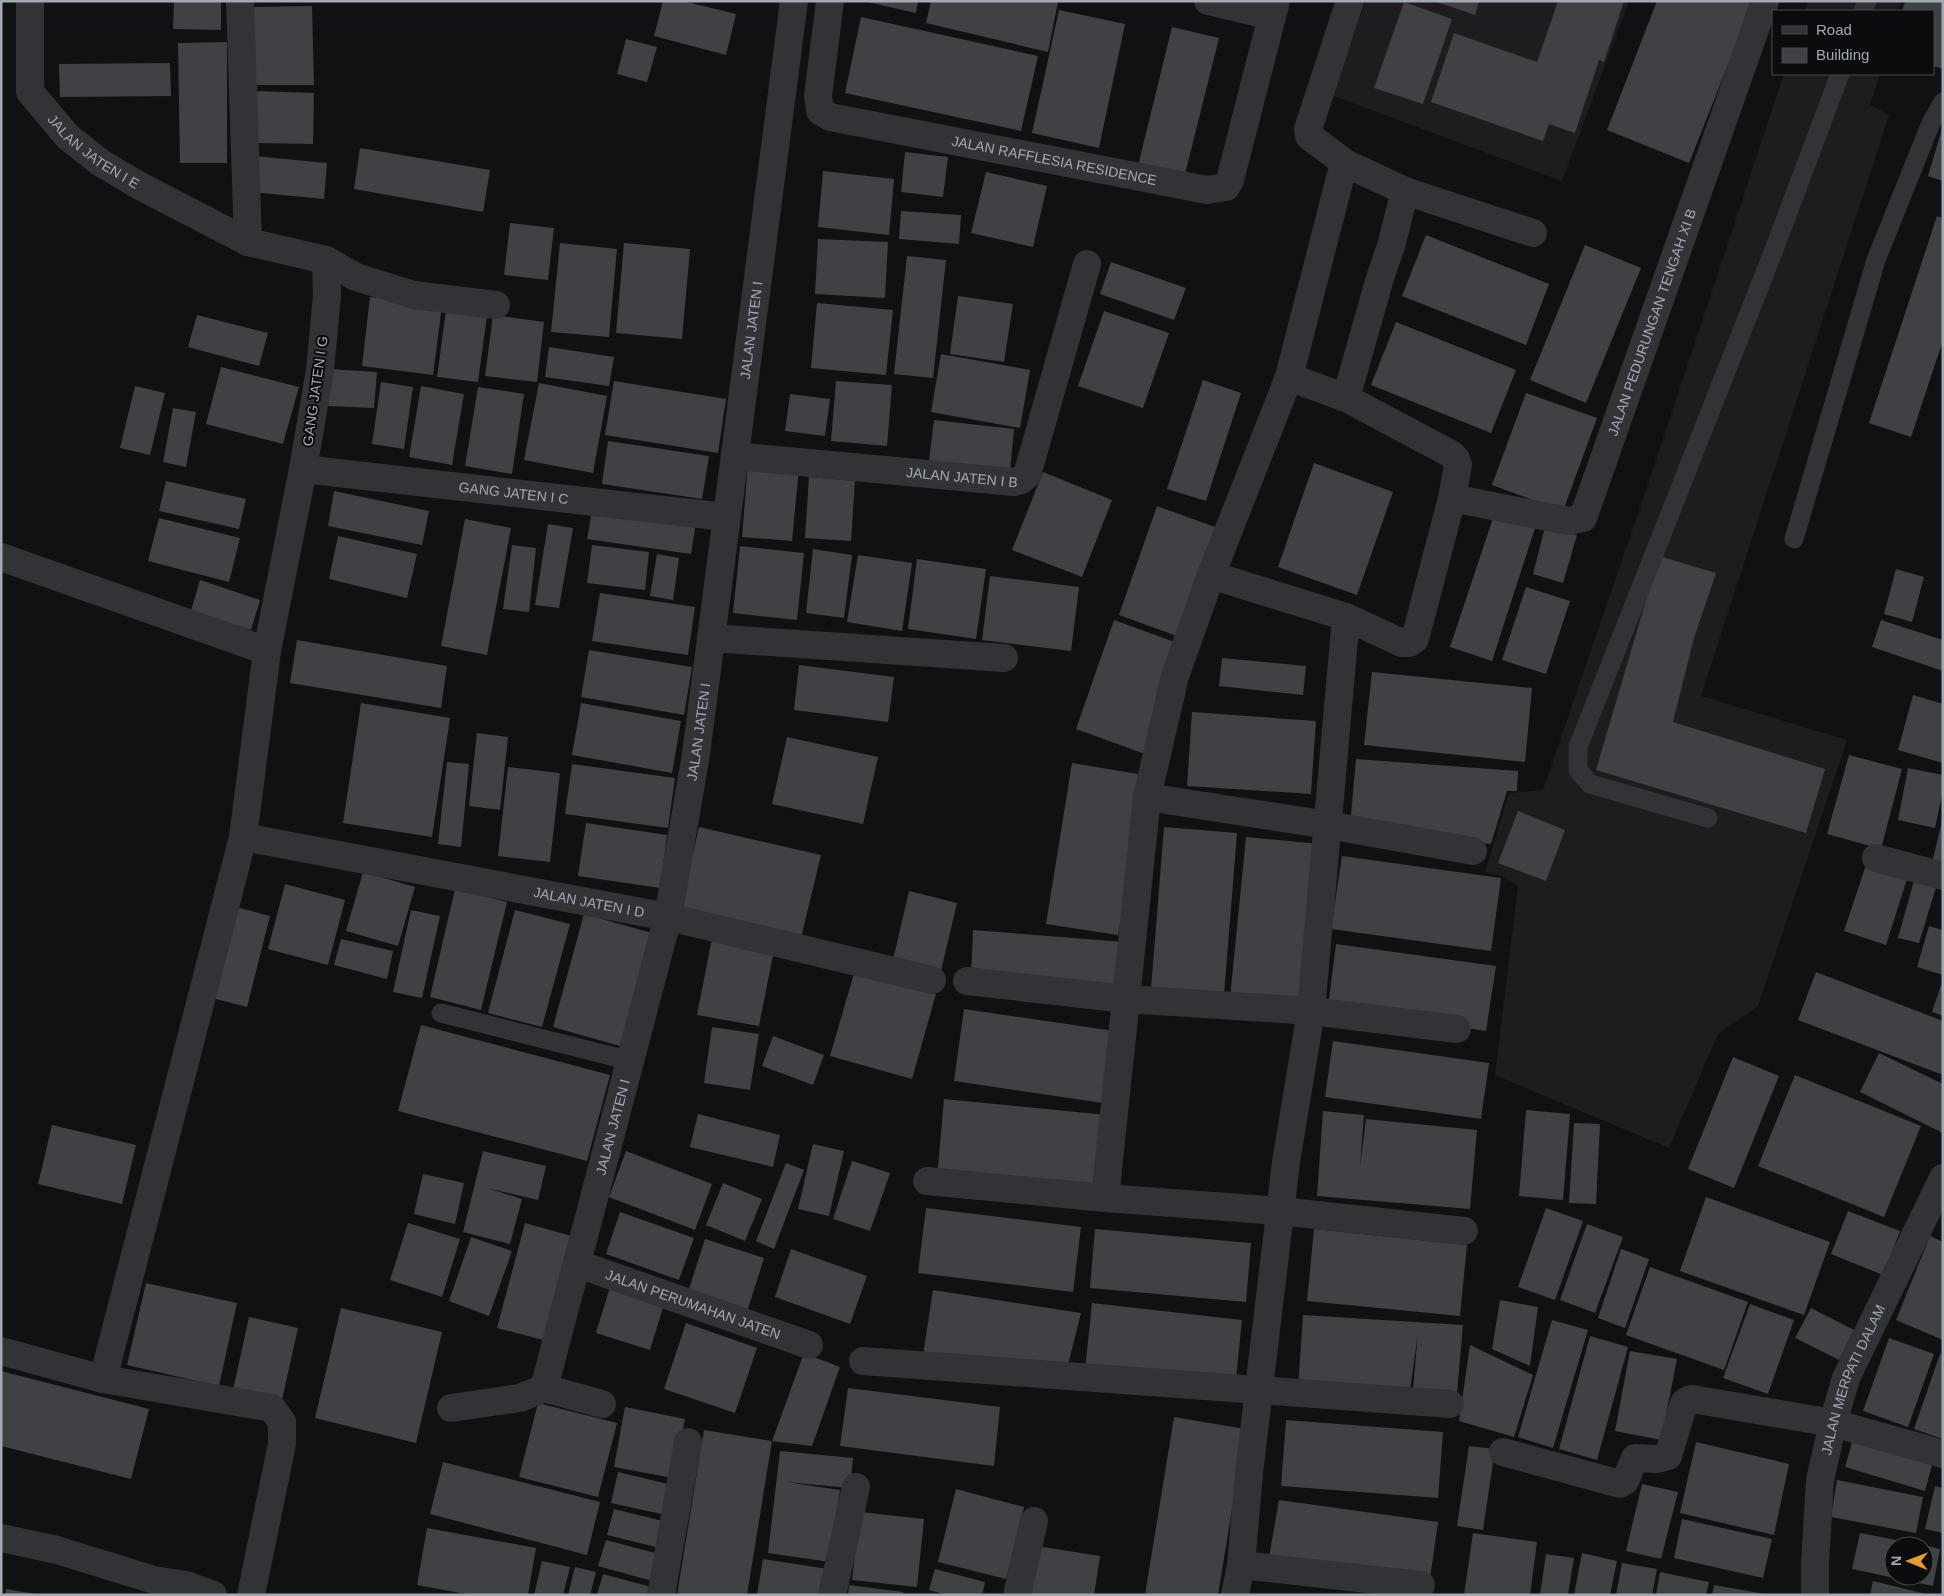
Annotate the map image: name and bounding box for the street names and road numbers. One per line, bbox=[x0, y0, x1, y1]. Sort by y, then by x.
street label: JALAN JATEN I E bbox=[45, 111, 142, 192]
street label: JALAN RAFFLESIA RESIDENCE bbox=[950, 133, 1158, 188]
street label: JALAN PEDURUNGAN TENGAH XI B bbox=[1605, 207, 1699, 438]
street label: JALAN JATEN I bbox=[737, 280, 765, 380]
street label: GANG JATEN I G bbox=[299, 335, 331, 447]
street label: JALAN JATEN I B bbox=[906, 464, 1018, 490]
street label: GANG JATEN I C bbox=[458, 479, 569, 507]
street label: JALAN JATEN I bbox=[684, 682, 713, 782]
street label: JALAN JATEN I D bbox=[532, 884, 646, 920]
street label: JALAN JATEN I bbox=[592, 1077, 633, 1177]
street label: JALAN PERUMAHAN JATEN bbox=[604, 1266, 783, 1342]
street label: JALAN MERPATI DALAM bbox=[1818, 1302, 1888, 1457]

